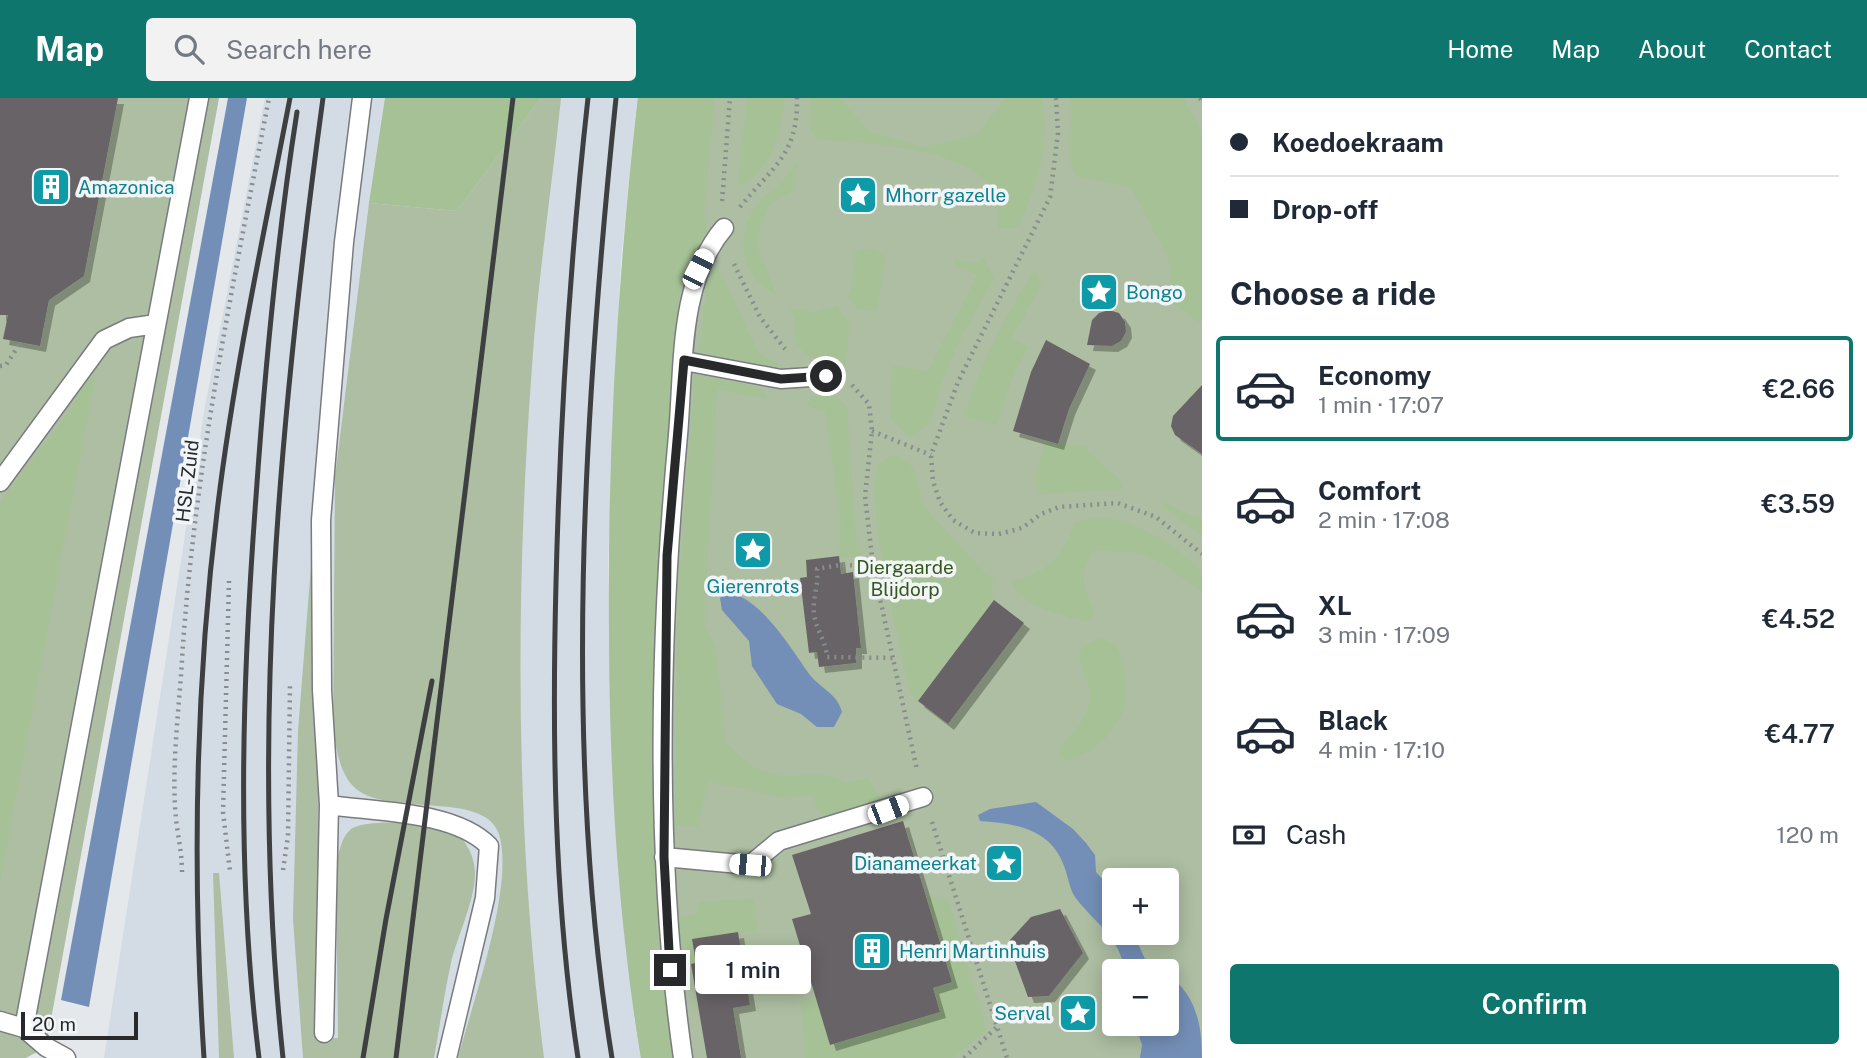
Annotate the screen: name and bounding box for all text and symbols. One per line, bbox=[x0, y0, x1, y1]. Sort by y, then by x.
search box bbox=[146, 18, 636, 81]
text: Map bbox=[35, 30, 104, 68]
icon: search bbox=[170, 30, 208, 68]
text: Search here bbox=[226, 34, 372, 65]
text: Home bbox=[1447, 35, 1513, 63]
text: Map bbox=[1551, 35, 1600, 63]
text: About bbox=[1638, 35, 1706, 63]
text: Contact bbox=[1744, 35, 1832, 63]
text: Koedoekraam bbox=[1272, 127, 1444, 158]
building icon: Amazonica bbox=[30, 166, 72, 208]
place icon: Mhorr gazelle bbox=[837, 174, 879, 216]
place label: Amazonica bbox=[78, 176, 175, 198]
place label: Mhorr gazelle bbox=[885, 184, 1006, 206]
text: Drop-off bbox=[1272, 194, 1378, 225]
car bbox=[680, 246, 717, 292]
place icon: Bongo bbox=[1078, 271, 1120, 313]
text: Choose a ride bbox=[1230, 275, 1436, 312]
place label: Bongo bbox=[1126, 281, 1183, 303]
icon: car bbox=[1234, 357, 1297, 420]
route start bbox=[810, 360, 842, 392]
text: Economy bbox=[1318, 360, 1431, 391]
text: €2.66 bbox=[1763, 373, 1835, 404]
text: 1 min · 17:07 bbox=[1318, 391, 1444, 418]
street label: HSL-Zuid bbox=[171, 438, 203, 524]
icon: car bbox=[1234, 472, 1297, 535]
text: Comfort bbox=[1318, 475, 1421, 506]
text: €3.59 bbox=[1761, 488, 1835, 519]
text: 2 min · 17:08 bbox=[1318, 506, 1450, 533]
place icon: Gierenrots bbox=[732, 529, 774, 571]
park label: Diergaarde Blijdorp bbox=[856, 556, 954, 600]
place label: Gierenrots bbox=[707, 575, 799, 597]
icon: car bbox=[1234, 587, 1297, 650]
text: XL bbox=[1318, 590, 1352, 621]
text: €4.52 bbox=[1762, 603, 1835, 634]
text: 3 min · 17:09 bbox=[1318, 621, 1450, 648]
icon: car bbox=[1234, 702, 1297, 765]
text: Black bbox=[1318, 705, 1388, 736]
text: €4.77 bbox=[1765, 718, 1835, 749]
text: 4 min · 17:10 bbox=[1318, 736, 1445, 763]
car bbox=[865, 793, 912, 827]
icon: cash bbox=[1230, 816, 1268, 854]
text: Cash bbox=[1286, 819, 1346, 850]
text: 120 m bbox=[1776, 821, 1839, 848]
place icon: Dianameerkat bbox=[983, 842, 1025, 884]
place label: Dianameerkat bbox=[854, 852, 977, 874]
car bbox=[729, 853, 772, 877]
map controls bbox=[1102, 868, 1179, 1036]
button: + bbox=[1102, 868, 1179, 945]
building icon: Henri Martinhuis bbox=[851, 930, 893, 972]
place label: Henri Martinhuis bbox=[899, 940, 1046, 962]
callout: 1 min bbox=[694, 946, 810, 994]
route end bbox=[654, 954, 686, 986]
text: 1 min bbox=[726, 956, 780, 983]
button: − bbox=[1102, 959, 1179, 1036]
button: Confirm bbox=[1230, 964, 1839, 1044]
place icon: Serval bbox=[1057, 992, 1099, 1034]
place label: Serval bbox=[994, 1002, 1051, 1024]
scale bar bbox=[21, 1009, 138, 1041]
text: 20 m bbox=[32, 1013, 76, 1035]

